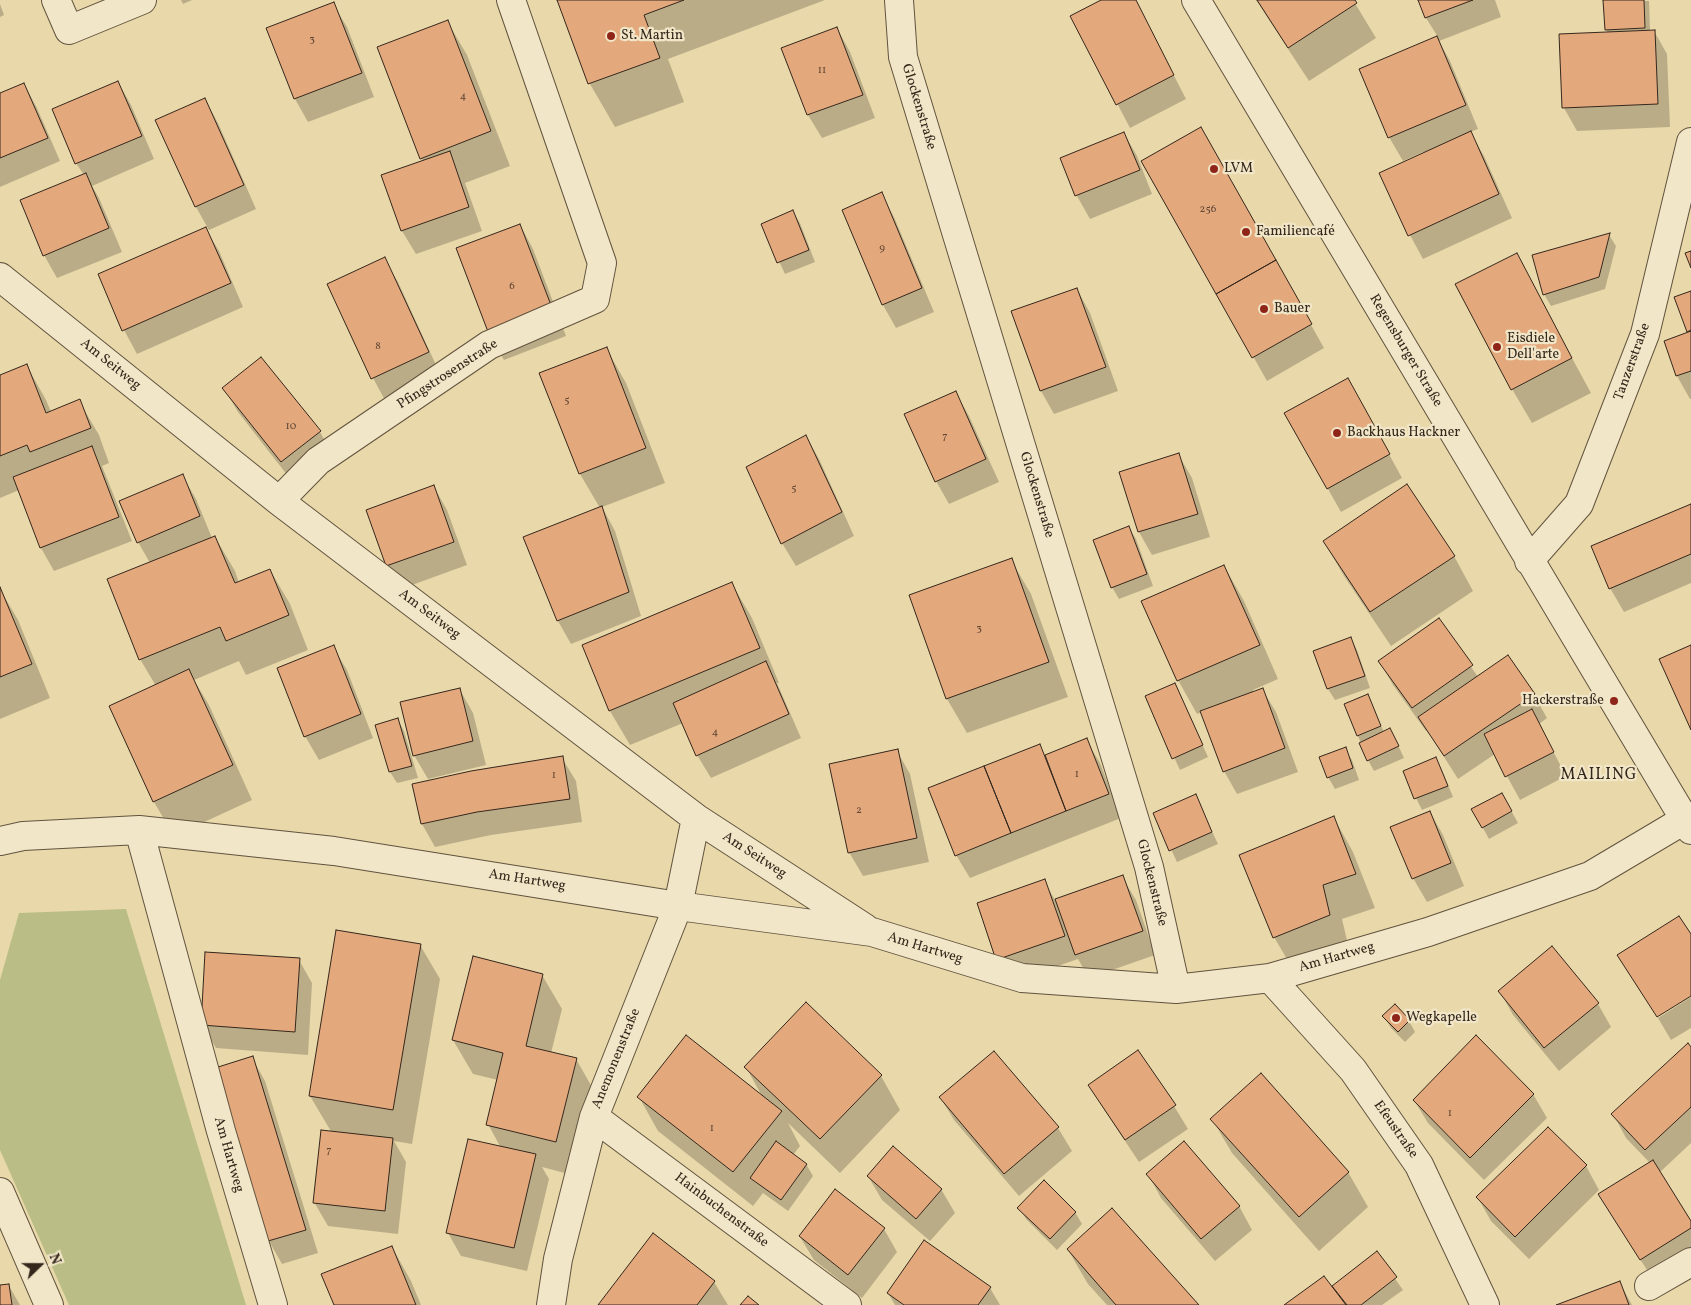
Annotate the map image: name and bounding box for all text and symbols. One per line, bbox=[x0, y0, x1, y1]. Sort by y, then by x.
place label: St. Martin bbox=[621, 28, 683, 44]
marker: St. Martin bbox=[605, 30, 617, 42]
house number: 3 bbox=[309, 33, 315, 47]
street label: Glockenstraße bbox=[897, 62, 939, 152]
house number: 11 bbox=[818, 64, 826, 78]
house number: 4 bbox=[460, 90, 466, 104]
place label: LVM bbox=[1224, 161, 1253, 177]
marker: LVM bbox=[1208, 163, 1220, 175]
house number: 256 bbox=[1200, 203, 1216, 217]
place label: Familiencafé bbox=[1256, 224, 1335, 240]
marker: Familiencafé bbox=[1240, 226, 1252, 238]
house number: 9 bbox=[879, 242, 885, 256]
house number: 6 bbox=[509, 280, 515, 294]
street label: Regensburger Straße bbox=[1365, 292, 1445, 410]
place label: Bauer bbox=[1274, 301, 1310, 317]
marker: Bauer bbox=[1258, 303, 1270, 315]
street label: Tanzerstraße bbox=[1611, 321, 1655, 403]
place label: Eisdiele Dell'arte bbox=[1507, 331, 1559, 364]
street label: Am Seitweg bbox=[76, 335, 144, 395]
street label: Pfingstrosenstraße bbox=[395, 336, 501, 414]
house number: 8 bbox=[375, 340, 381, 354]
marker: Eisdiele Dell'arte bbox=[1491, 341, 1503, 353]
house number: 5 bbox=[564, 394, 570, 408]
house number: 10 bbox=[286, 420, 296, 434]
place label: Backhaus Hackner bbox=[1347, 425, 1460, 441]
marker: Backhaus Hackner bbox=[1331, 427, 1343, 439]
house number: 7 bbox=[942, 430, 948, 444]
street label: Glockenstraße bbox=[1015, 450, 1057, 540]
house number: 5 bbox=[791, 482, 797, 496]
street label: Am Seitweg bbox=[395, 586, 463, 644]
house number: 3 bbox=[976, 622, 982, 636]
place label: Hackerstraße bbox=[1522, 693, 1604, 709]
marker: Hackerstraße bbox=[1608, 695, 1620, 707]
house number: 4 bbox=[712, 726, 718, 740]
district label: MAILING bbox=[1560, 766, 1638, 786]
house number: 1 bbox=[1075, 768, 1079, 782]
house number: 1 bbox=[552, 769, 556, 783]
house number: 2 bbox=[856, 804, 862, 818]
street label: Am Seitweg bbox=[719, 829, 789, 883]
street label: Glockenstraße bbox=[1132, 838, 1170, 928]
street label: Am Hartweg bbox=[487, 867, 567, 895]
street label: Am Hartweg bbox=[885, 930, 965, 968]
street label: Am Hartweg bbox=[1297, 939, 1377, 977]
street label: Anemonenstraße bbox=[589, 1006, 645, 1112]
place label: Wegkapelle bbox=[1406, 1010, 1477, 1026]
marker: Wegkapelle bbox=[1390, 1012, 1402, 1024]
street label: Efeustraße bbox=[1369, 1098, 1421, 1162]
house number: 1 bbox=[1448, 1107, 1452, 1121]
street label: Am Hartweg bbox=[209, 1115, 247, 1195]
house number: 1 bbox=[710, 1122, 714, 1136]
house number: 7 bbox=[326, 1144, 332, 1158]
street label: Hainbuchenstraße bbox=[671, 1170, 771, 1252]
north arrow bbox=[15, 1240, 65, 1290]
text: N bbox=[44, 1251, 65, 1267]

